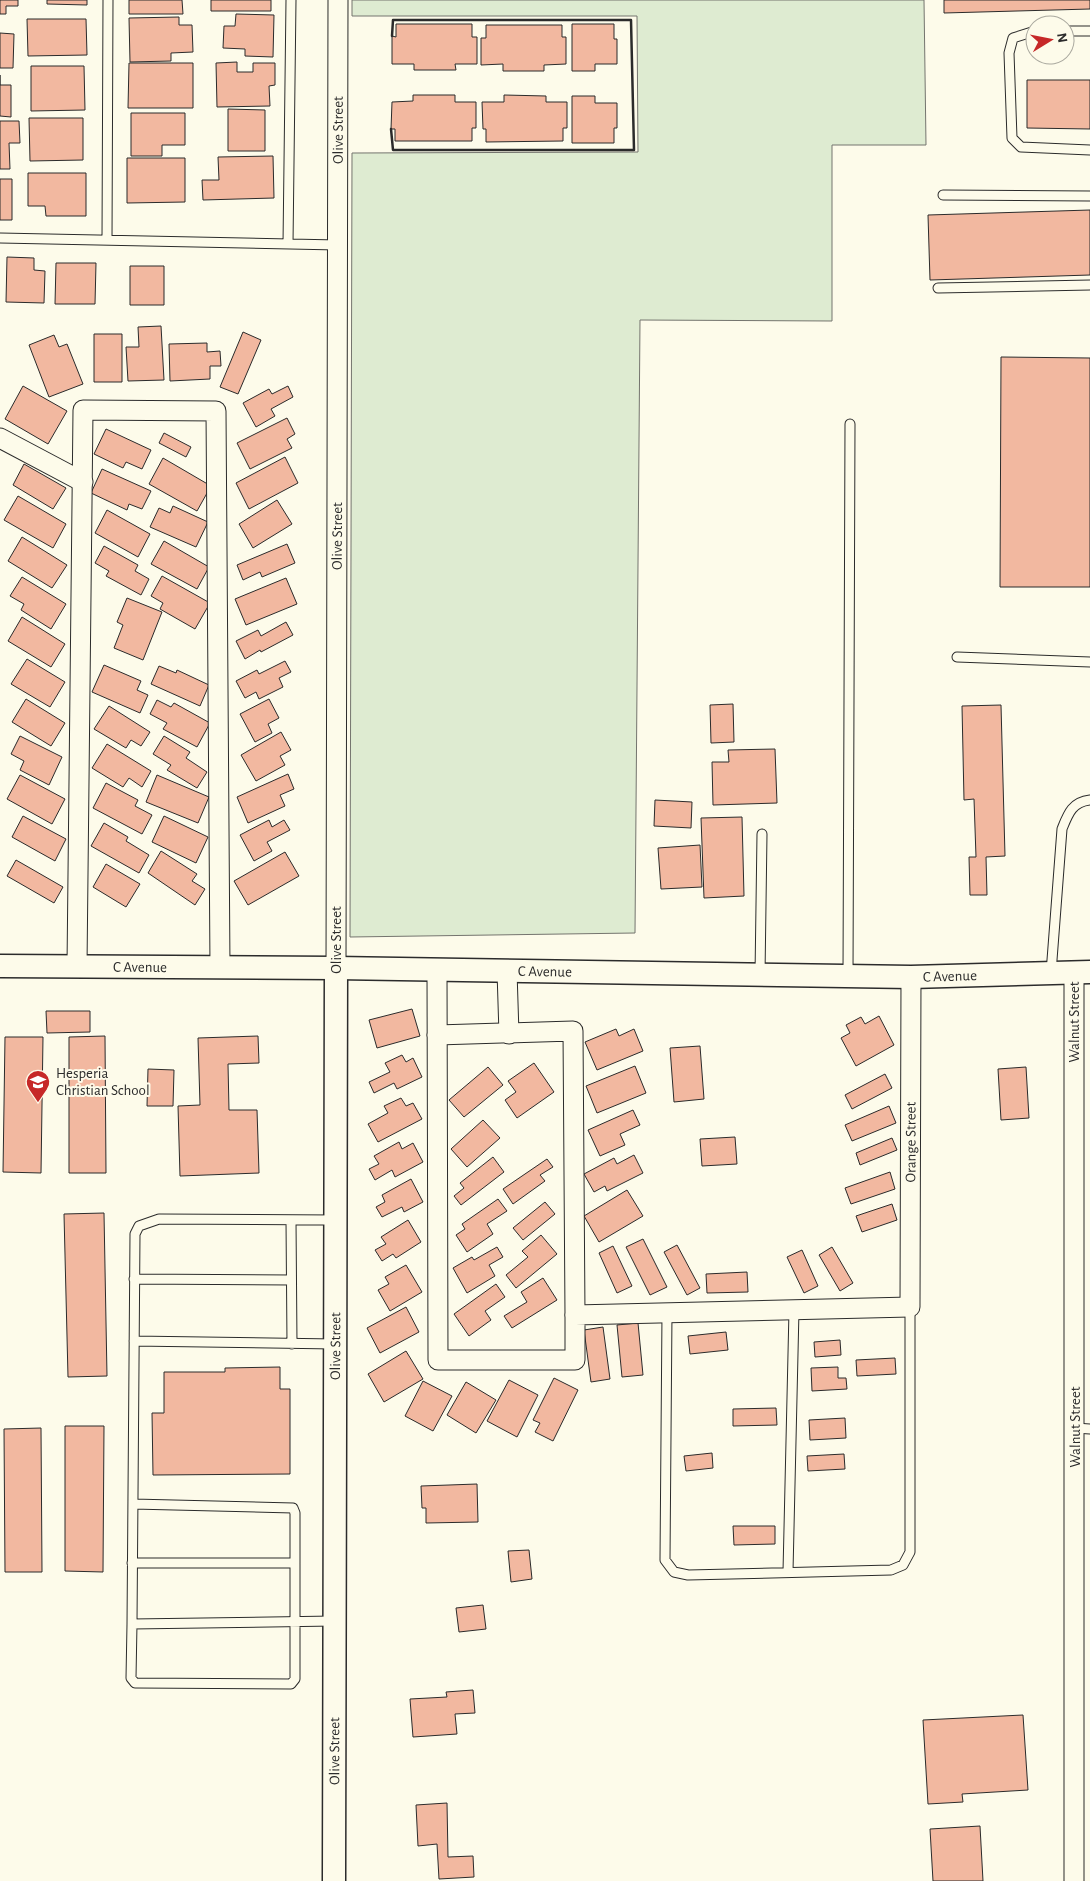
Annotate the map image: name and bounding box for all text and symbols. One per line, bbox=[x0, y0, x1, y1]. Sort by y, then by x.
north arrow bbox=[1025, 15, 1075, 65]
text: N bbox=[1054, 32, 1070, 44]
street label: Olive Street bbox=[330, 96, 345, 164]
street label: Olive Street bbox=[329, 502, 344, 570]
street label: Olive Street bbox=[329, 906, 344, 974]
street label: C Avenue bbox=[113, 959, 167, 974]
street label: C Avenue bbox=[518, 963, 572, 979]
street label: C Avenue bbox=[923, 968, 977, 984]
street label: Walnut Street bbox=[1067, 981, 1082, 1063]
place label: Hesperia Christian School bbox=[56, 1066, 150, 1098]
school or university icon: Hesperia Christian School bbox=[25, 1069, 51, 1103]
street label: Orange Street bbox=[903, 1101, 918, 1183]
street label: Olive Street bbox=[328, 1312, 343, 1380]
street label: Walnut Street bbox=[1068, 1386, 1083, 1468]
street label: Olive Street bbox=[327, 1717, 342, 1785]

